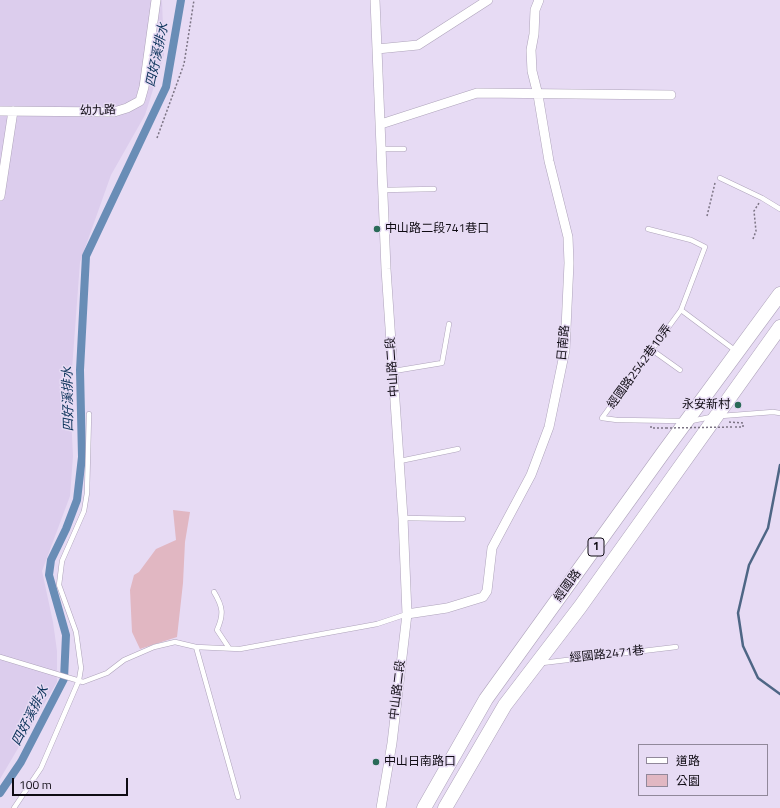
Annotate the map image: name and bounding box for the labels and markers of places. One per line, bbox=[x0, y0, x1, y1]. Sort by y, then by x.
place label: 中山路二段741巷口 bbox=[385, 222, 489, 236]
marker: 中山路二段741巷口 bbox=[372, 224, 382, 234]
place label: 永安新村 bbox=[682, 398, 730, 412]
marker: 永安新村 bbox=[733, 400, 743, 410]
place label: 中山日南路口 bbox=[384, 755, 456, 769]
marker: 中山日南路口 bbox=[371, 757, 381, 767]

